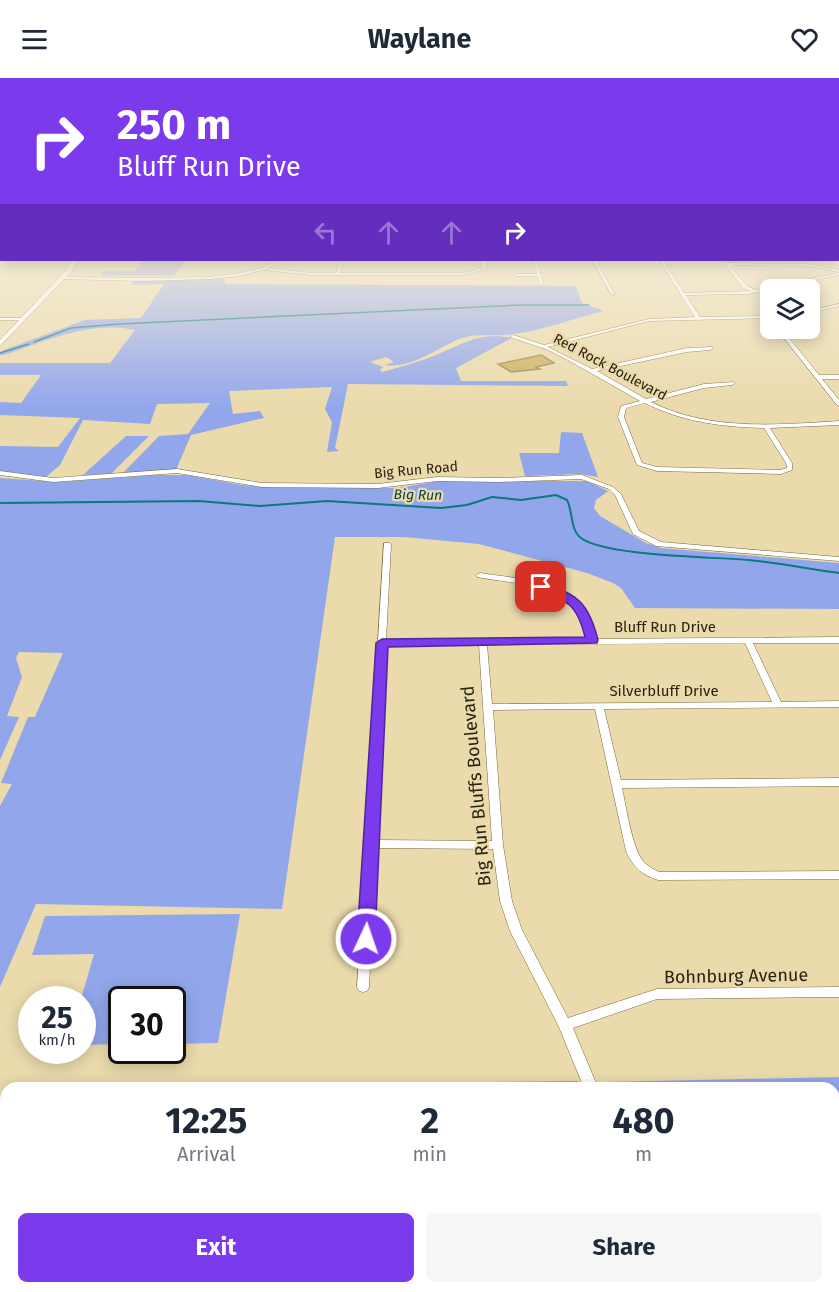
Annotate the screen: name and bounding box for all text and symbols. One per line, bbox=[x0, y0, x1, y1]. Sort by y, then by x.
icon: menu bbox=[18, 23, 51, 56]
text: Waylane bbox=[368, 23, 471, 55]
icon: heart bbox=[788, 23, 821, 56]
text: 250 m bbox=[117, 100, 231, 150]
icon: right bbox=[18, 102, 96, 180]
text: Bluff Run Drive bbox=[117, 151, 301, 183]
icon: left bbox=[309, 216, 342, 249]
icon: ahead bbox=[372, 216, 405, 249]
icon: ahead bbox=[435, 216, 468, 249]
icon: right bbox=[498, 216, 531, 249]
map controls bbox=[760, 279, 820, 339]
button: layers bbox=[760, 279, 820, 339]
street label: Red Rock Boulevard bbox=[550, 330, 670, 404]
street label: Big Run Road bbox=[373, 458, 459, 482]
water label: Big Run bbox=[394, 486, 442, 504]
pin bbox=[515, 561, 566, 612]
icon: arrive bbox=[524, 570, 557, 603]
street label: Bluff Run Drive bbox=[614, 618, 716, 636]
street label: Silverbluff Drive bbox=[609, 682, 719, 700]
street label: Big Run Bluffs Boulevard bbox=[456, 685, 496, 887]
position arrow bbox=[334, 907, 398, 971]
street label: Bohnburg Avenue bbox=[664, 964, 808, 988]
speed limit sign: 30 bbox=[108, 986, 186, 1064]
text: 25 bbox=[41, 1000, 73, 1036]
text: km/h bbox=[38, 1031, 76, 1049]
text: 12:25 bbox=[165, 1099, 247, 1143]
text: 2 bbox=[420, 1099, 439, 1143]
text: 480 bbox=[612, 1099, 675, 1143]
text: Arrival bbox=[177, 1142, 236, 1166]
text: min bbox=[413, 1142, 447, 1166]
text: m bbox=[635, 1142, 652, 1166]
button: Exit bbox=[18, 1213, 414, 1282]
button: Share bbox=[426, 1213, 822, 1282]

